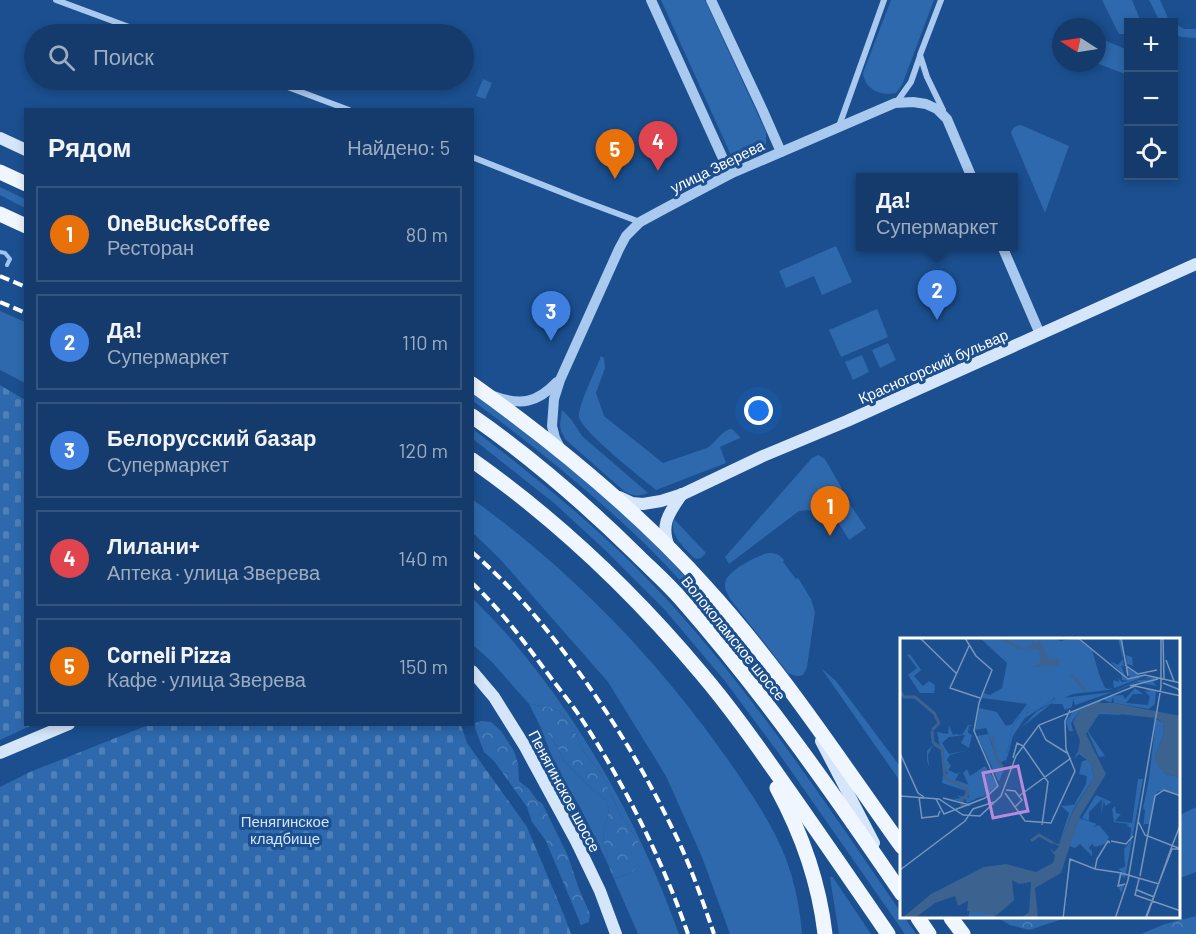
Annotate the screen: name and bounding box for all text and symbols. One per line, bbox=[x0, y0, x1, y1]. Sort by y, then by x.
north arrow bbox=[1052, 18, 1106, 72]
map controls bbox=[1124, 18, 1178, 180]
button: + bbox=[1124, 18, 1178, 72]
search box bbox=[24, 24, 474, 90]
icon: search bbox=[45, 41, 78, 74]
text: Поиск bbox=[93, 43, 154, 69]
button: − bbox=[1124, 72, 1178, 126]
pin: 4 bbox=[638, 122, 678, 171]
button: locate bbox=[1124, 126, 1178, 180]
pin: 5 bbox=[596, 130, 634, 179]
text: Рядом bbox=[48, 131, 131, 162]
text: Найдено: 5 bbox=[347, 135, 450, 159]
street label: улица Зверева bbox=[667, 135, 767, 197]
popup bbox=[856, 173, 1018, 251]
text: Да! bbox=[876, 186, 911, 212]
text: OneBucksCoffee bbox=[107, 209, 270, 235]
text: Супермаркет bbox=[876, 214, 998, 238]
text: 1 bbox=[66, 222, 73, 246]
text: 80 m bbox=[406, 222, 448, 246]
text: Ресторан bbox=[107, 235, 194, 259]
pin: 2 bbox=[918, 270, 956, 320]
pin: 3 bbox=[532, 292, 570, 341]
text: Да! bbox=[107, 316, 142, 342]
street label: Красногорский бульвар bbox=[855, 325, 1011, 407]
text: 2 bbox=[64, 330, 75, 354]
text: 110 m bbox=[402, 330, 448, 354]
text: Супермаркет bbox=[107, 344, 229, 368]
your location bbox=[744, 396, 773, 425]
text: Белорусский базар bbox=[107, 424, 316, 450]
text: 3 bbox=[64, 438, 75, 462]
text: 120 m bbox=[398, 438, 448, 462]
text: Супермаркет bbox=[107, 452, 229, 476]
pin: 1 bbox=[810, 486, 850, 536]
text: Лилани+ bbox=[107, 532, 200, 558]
text: 4 bbox=[63, 546, 76, 570]
text: 140 m bbox=[398, 546, 448, 570]
text: Аптека · улица Зверева bbox=[107, 560, 320, 584]
street label: Волоколамское шоссе bbox=[678, 572, 790, 704]
inset map bbox=[900, 638, 1181, 919]
text: Corneli Pizza bbox=[107, 641, 231, 667]
text: 5 bbox=[64, 654, 75, 678]
text: 150 m bbox=[399, 654, 448, 678]
text: Кафе · улица Зверева bbox=[107, 667, 306, 691]
street label: Пенягинское шоссе bbox=[525, 727, 605, 855]
park label: Пенягинское кладбище bbox=[241, 812, 329, 847]

